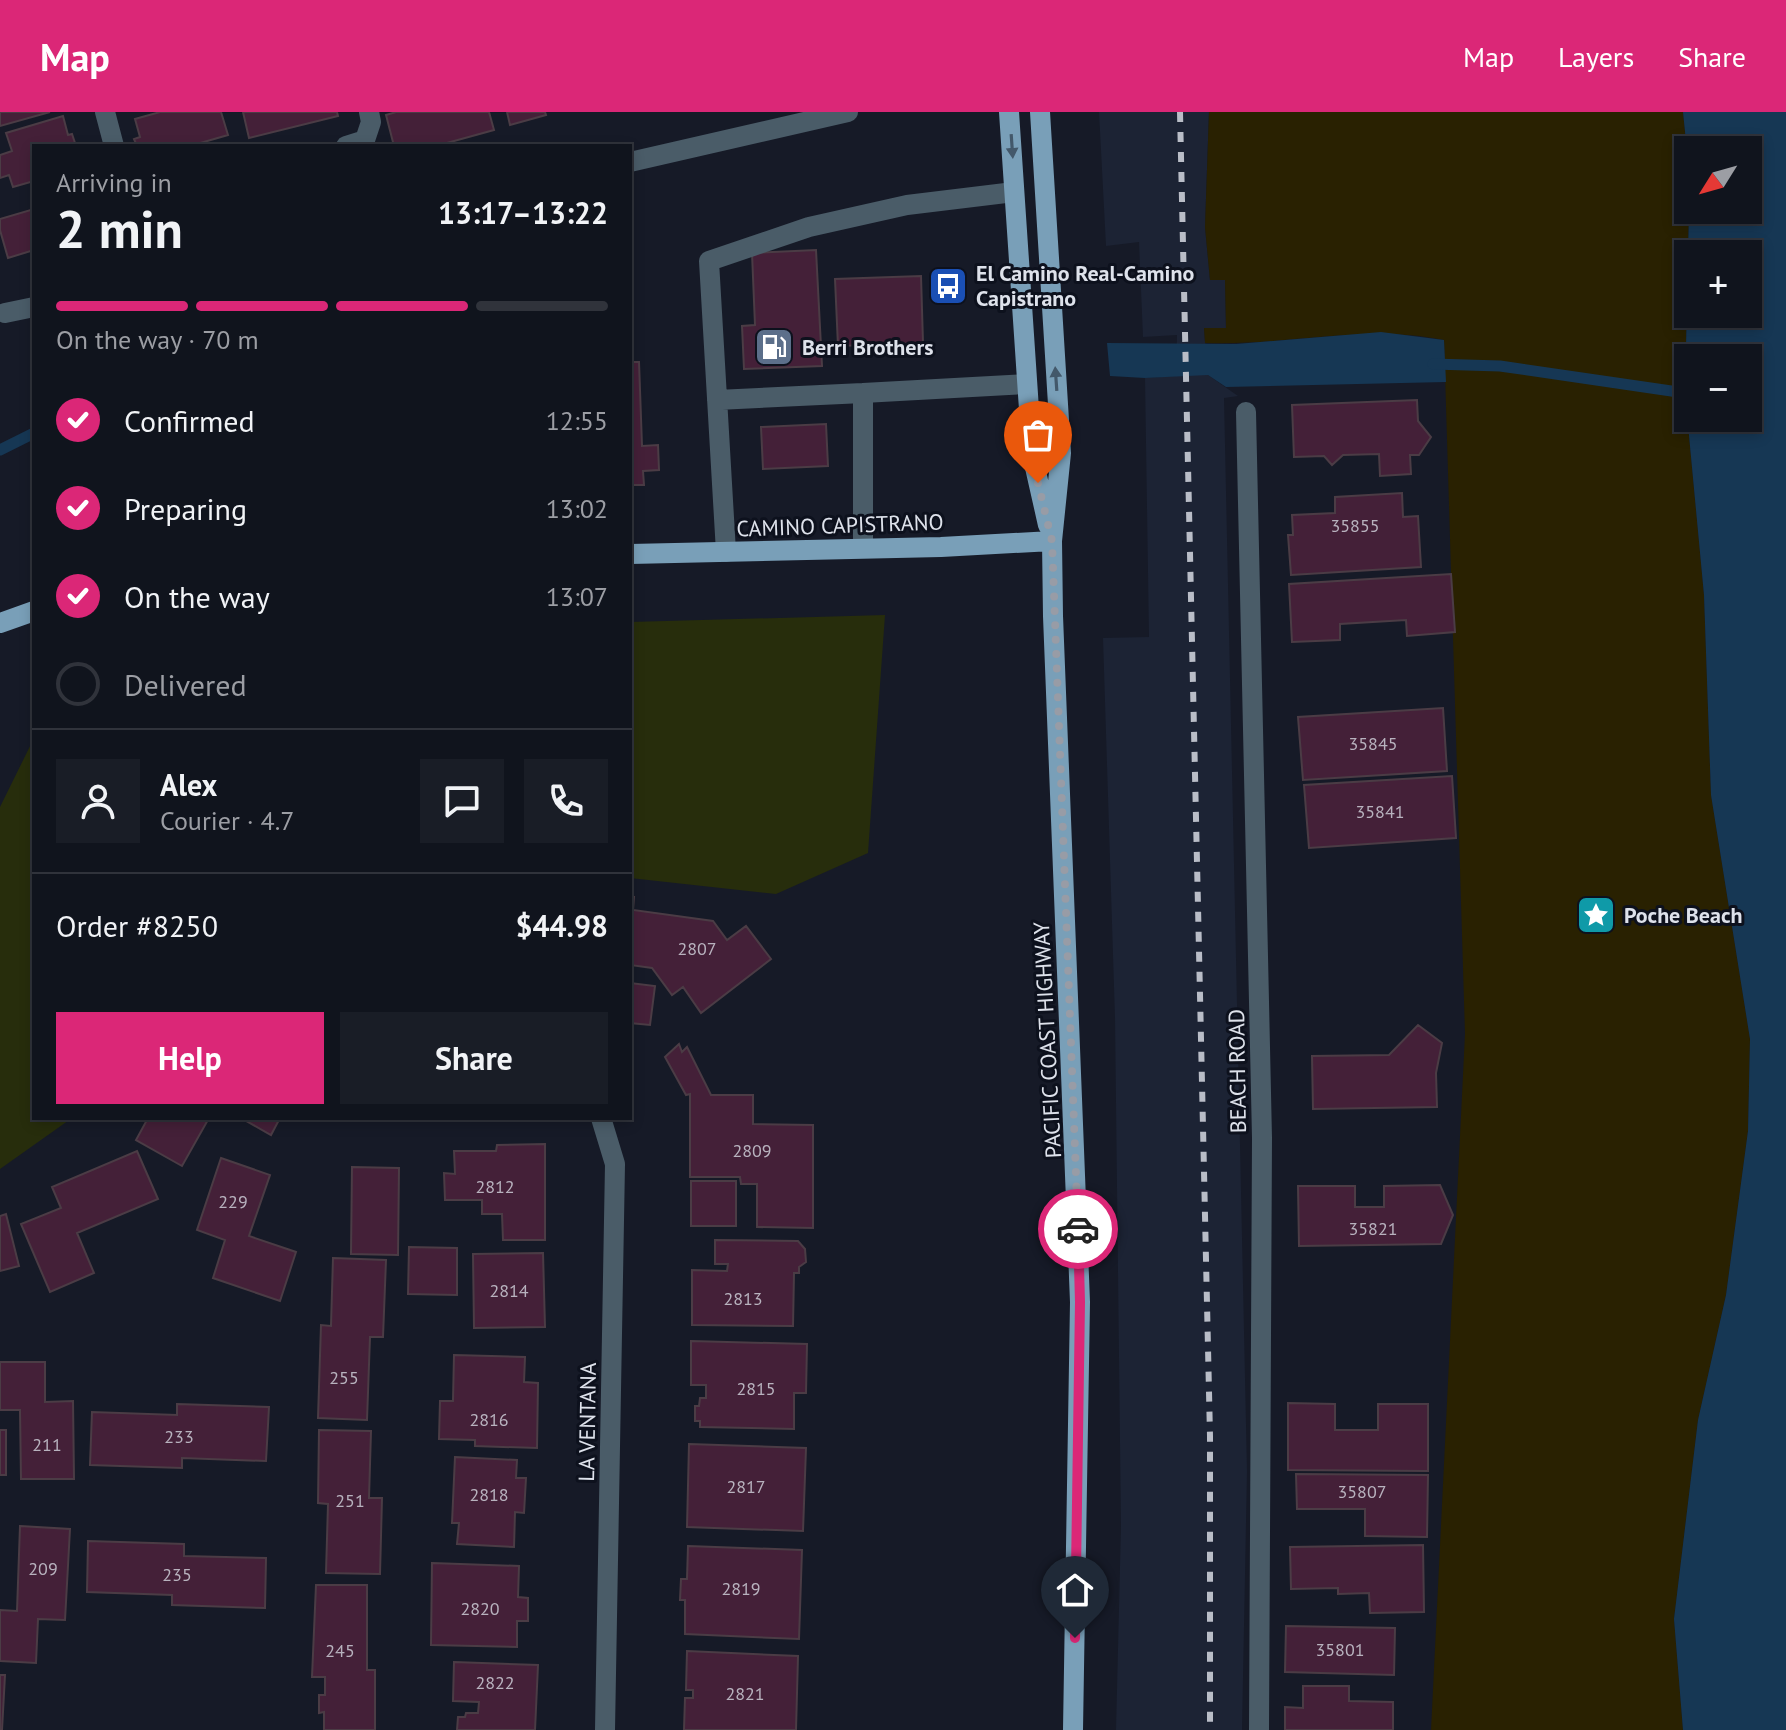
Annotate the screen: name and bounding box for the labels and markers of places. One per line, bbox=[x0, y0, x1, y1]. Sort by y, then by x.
place label: El Camino Real-Camino Capistrano bbox=[976, 259, 1194, 312]
bus stop icon: El Camino Real-Camino Capistrano bbox=[927, 265, 969, 307]
fuel station icon: Berri Brothers bbox=[753, 326, 795, 368]
place label: Berri Brothers bbox=[802, 333, 934, 361]
pin bbox=[1004, 401, 1072, 483]
place icon: Poche Beach bbox=[1575, 894, 1617, 936]
place label: Poche Beach bbox=[1624, 901, 1742, 929]
pin bbox=[1041, 1556, 1109, 1638]

